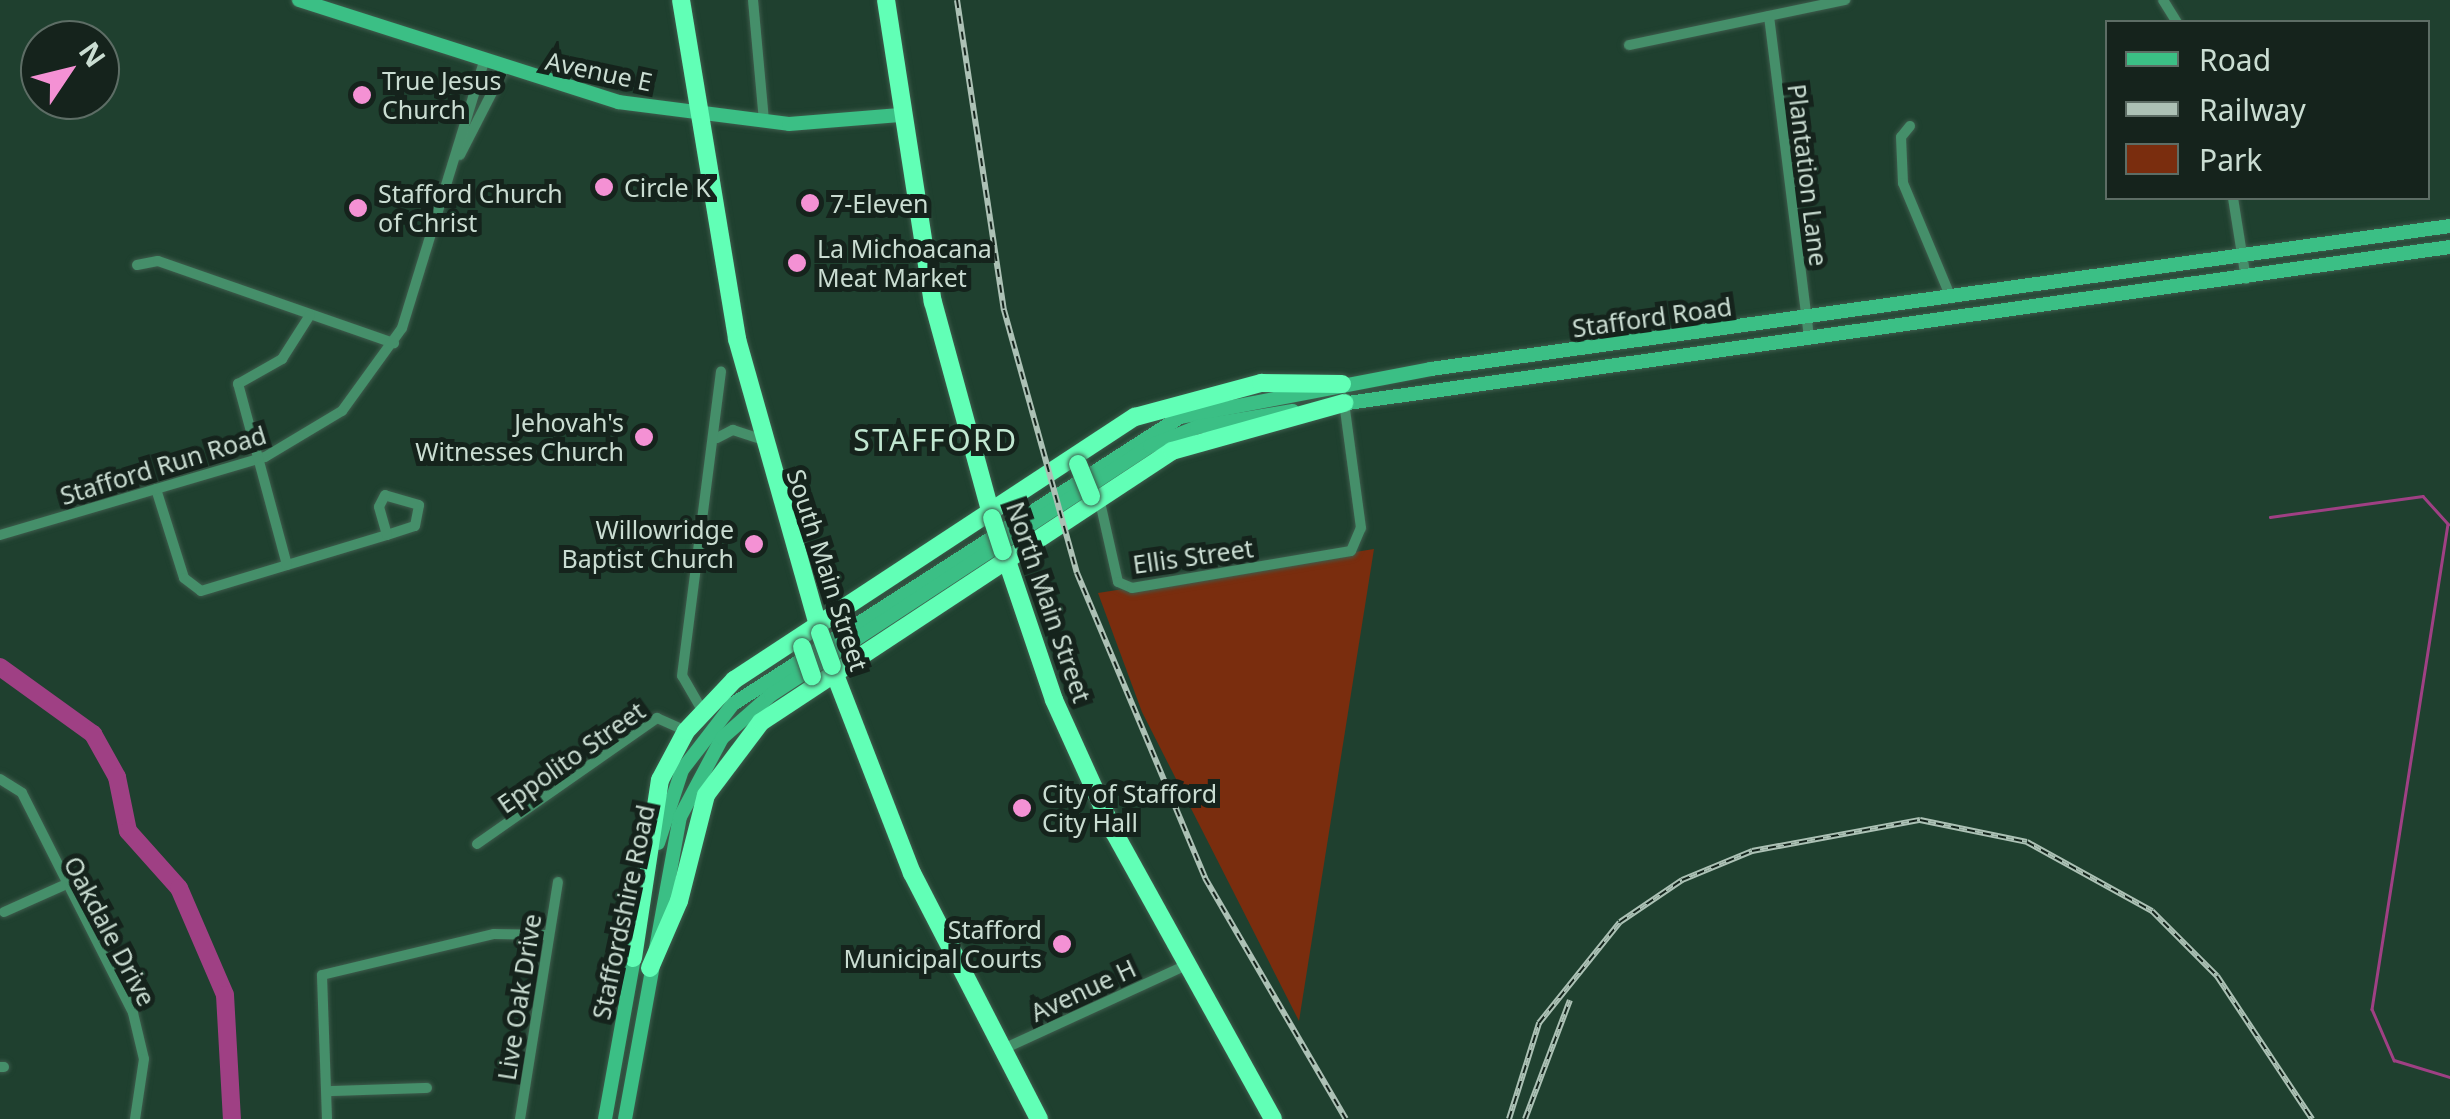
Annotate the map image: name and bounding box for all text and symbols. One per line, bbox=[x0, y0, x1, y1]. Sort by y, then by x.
north arrow bbox=[20, 20, 120, 120]
legend bbox=[2105, 20, 2430, 200]
text: N bbox=[71, 34, 115, 74]
text: Road bbox=[2199, 39, 2271, 80]
street label: Avenue E bbox=[543, 45, 655, 97]
place label: True Jesus Church bbox=[382, 66, 501, 125]
street label: Plantation Lane bbox=[1782, 82, 1834, 268]
marker: True Jesus Church bbox=[351, 84, 373, 106]
text: Railway bbox=[2199, 89, 2306, 130]
text: Park bbox=[2199, 139, 2262, 180]
place label: Circle K bbox=[624, 172, 711, 202]
marker: Circle K bbox=[593, 176, 615, 198]
place label: Stafford Church of Christ bbox=[378, 179, 563, 238]
place label: 7-Eleven bbox=[830, 188, 929, 218]
marker: 7-Eleven bbox=[799, 192, 821, 214]
marker: Stafford Church of Christ bbox=[347, 197, 369, 219]
place label: La Michoacana Meat Market bbox=[817, 234, 992, 293]
marker: La Michoacana Meat Market bbox=[786, 252, 808, 274]
street label: Stafford Road bbox=[1570, 291, 1734, 343]
place label: Jehovah's Witnesses Church bbox=[415, 408, 624, 467]
street label: Stafford Run Road bbox=[56, 419, 270, 511]
district label: STAFFORD bbox=[853, 422, 1019, 458]
marker: Jehovah's Witnesses Church bbox=[633, 426, 655, 448]
street label: South Main Street bbox=[781, 465, 875, 675]
street label: North Main Street bbox=[1001, 498, 1097, 706]
place label: Willowridge Baptist Church bbox=[561, 515, 734, 574]
marker: Willowridge Baptist Church bbox=[743, 533, 765, 555]
street label: Ellis Street bbox=[1131, 533, 1255, 579]
street label: Eppolito Street bbox=[491, 695, 651, 819]
place label: City of Stafford City Hall bbox=[1042, 779, 1217, 838]
marker: City of Stafford City Hall bbox=[1011, 797, 1033, 819]
street label: Staffordshire Road bbox=[586, 802, 660, 1022]
street label: Oakdale Drive bbox=[58, 851, 162, 1011]
street label: Live Oak Drive bbox=[491, 912, 547, 1082]
place label: Stafford Municipal Courts bbox=[843, 915, 1042, 974]
marker: Stafford Municipal Courts bbox=[1051, 933, 1073, 955]
street label: Avenue H bbox=[1026, 953, 1140, 1027]

